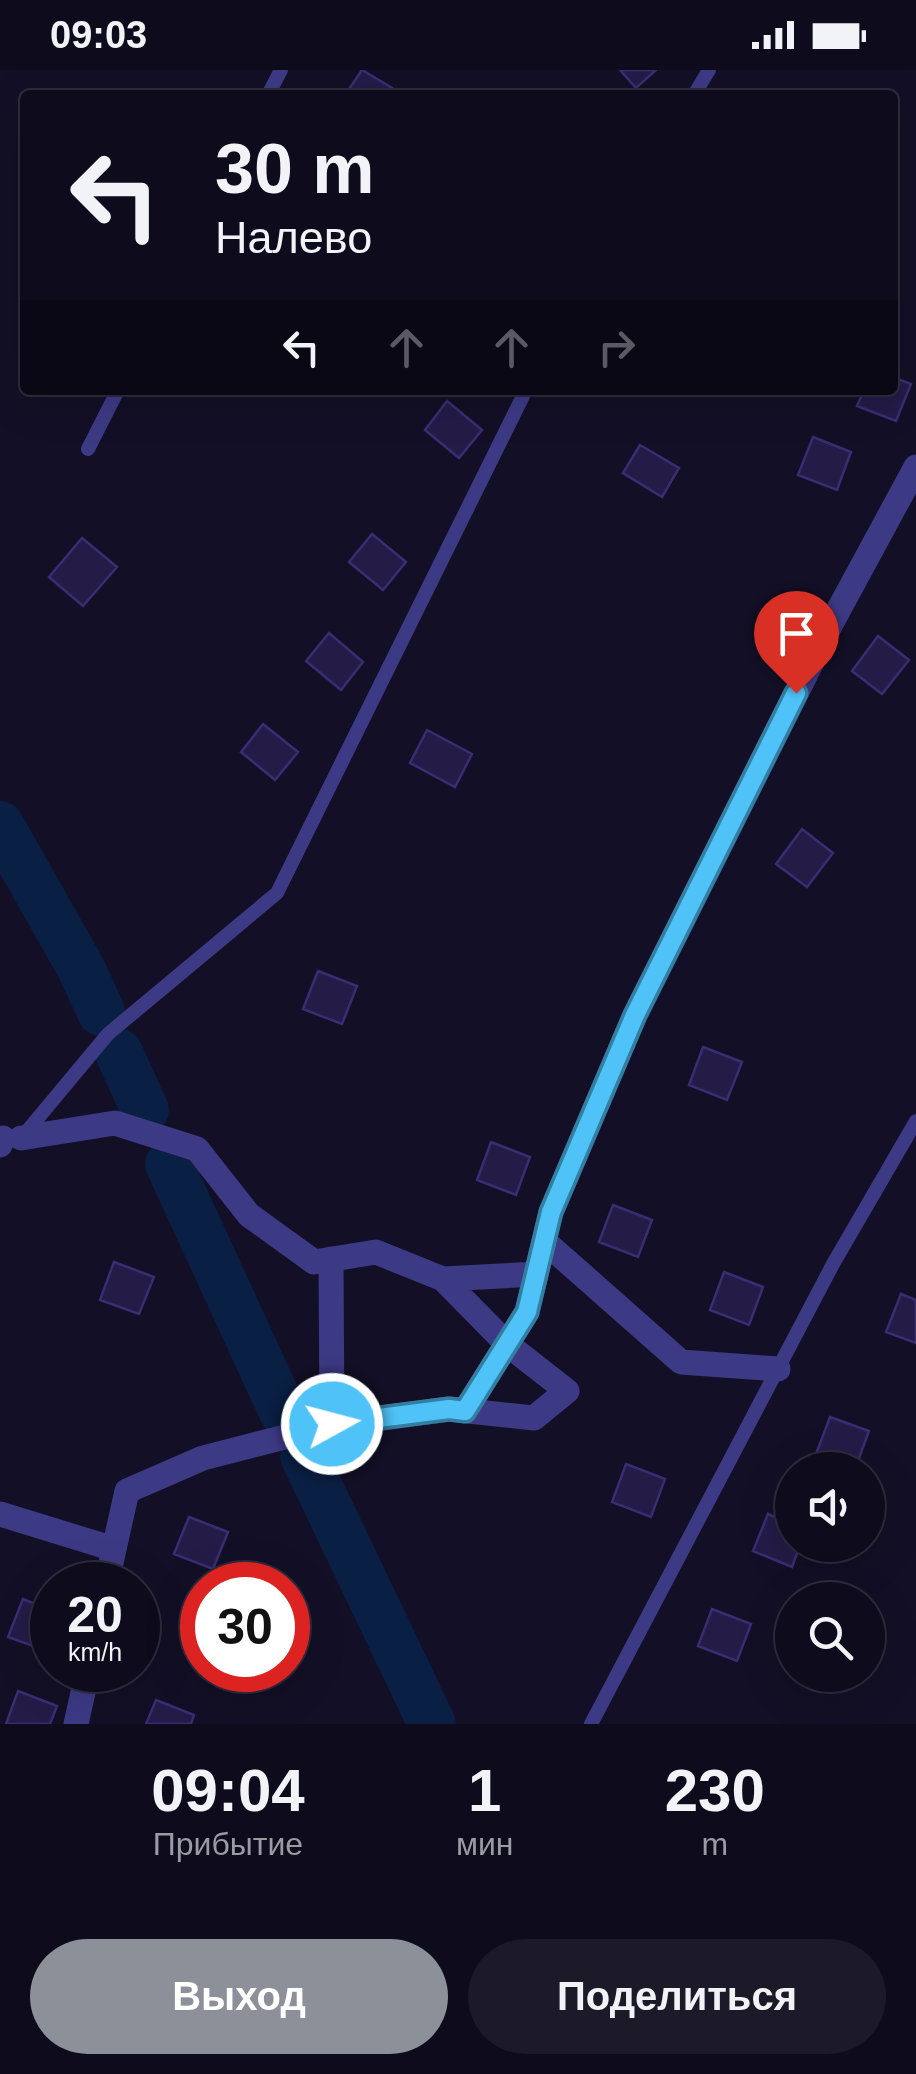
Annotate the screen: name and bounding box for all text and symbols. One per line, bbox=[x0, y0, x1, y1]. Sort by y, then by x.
text: 09:03 bbox=[50, 14, 147, 56]
icon: left bbox=[50, 130, 180, 260]
text: 30 m bbox=[215, 130, 375, 208]
text: Налево bbox=[215, 212, 372, 263]
icon: left bbox=[274, 320, 329, 375]
icon: ahead bbox=[379, 320, 434, 375]
icon: ahead bbox=[484, 320, 539, 375]
icon: right bbox=[589, 320, 644, 375]
pin bbox=[754, 591, 839, 694]
icon: arrive bbox=[769, 606, 824, 661]
position arrow bbox=[280, 1372, 384, 1476]
map controls bbox=[775, 1452, 885, 1692]
button: sound bbox=[775, 1452, 885, 1562]
speed limit sign: 30 bbox=[180, 1562, 310, 1692]
button: search bbox=[775, 1582, 885, 1692]
text: 20 bbox=[67, 1587, 123, 1643]
text: km/h bbox=[68, 1638, 122, 1666]
text: 09:04 bbox=[151, 1757, 305, 1824]
text: 1 bbox=[468, 1757, 501, 1824]
text: 230 bbox=[665, 1757, 765, 1824]
text: Прибытие bbox=[153, 1826, 303, 1862]
text: мин bbox=[456, 1826, 513, 1862]
text: m bbox=[701, 1826, 728, 1862]
button: Выход bbox=[30, 1939, 448, 2054]
button: Поделиться bbox=[468, 1939, 886, 2054]

